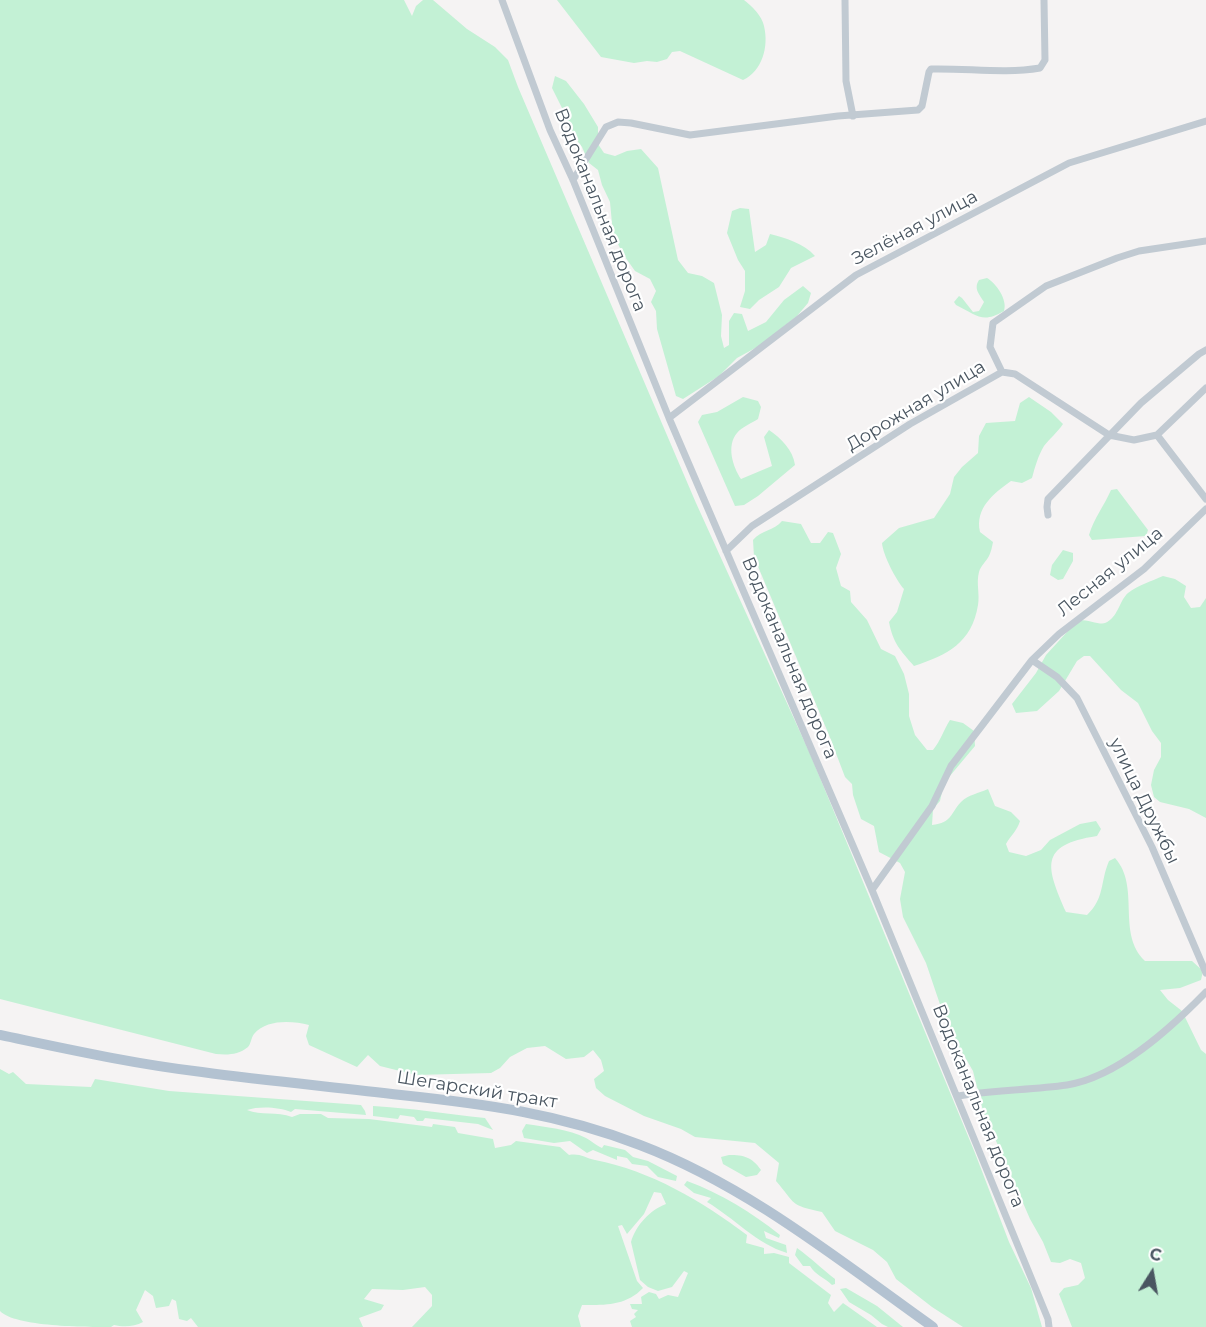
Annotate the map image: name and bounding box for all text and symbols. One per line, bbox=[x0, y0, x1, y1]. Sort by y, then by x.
street label: Водоканальная дорога bbox=[549, 105, 651, 315]
street label: Зелёная улица bbox=[849, 186, 981, 270]
street label: Дорожная улица bbox=[843, 356, 989, 456]
street label: Лесная улица bbox=[1053, 523, 1167, 621]
street label: Водоканальная дорога bbox=[737, 554, 841, 762]
street label: улица Дружбы bbox=[1104, 734, 1184, 868]
street label: Водоканальная дорога bbox=[927, 1001, 1029, 1211]
street label: Шегарский тракт bbox=[395, 1067, 559, 1113]
north arrow bbox=[1122, 1243, 1182, 1303]
text: С bbox=[1148, 1244, 1163, 1265]

